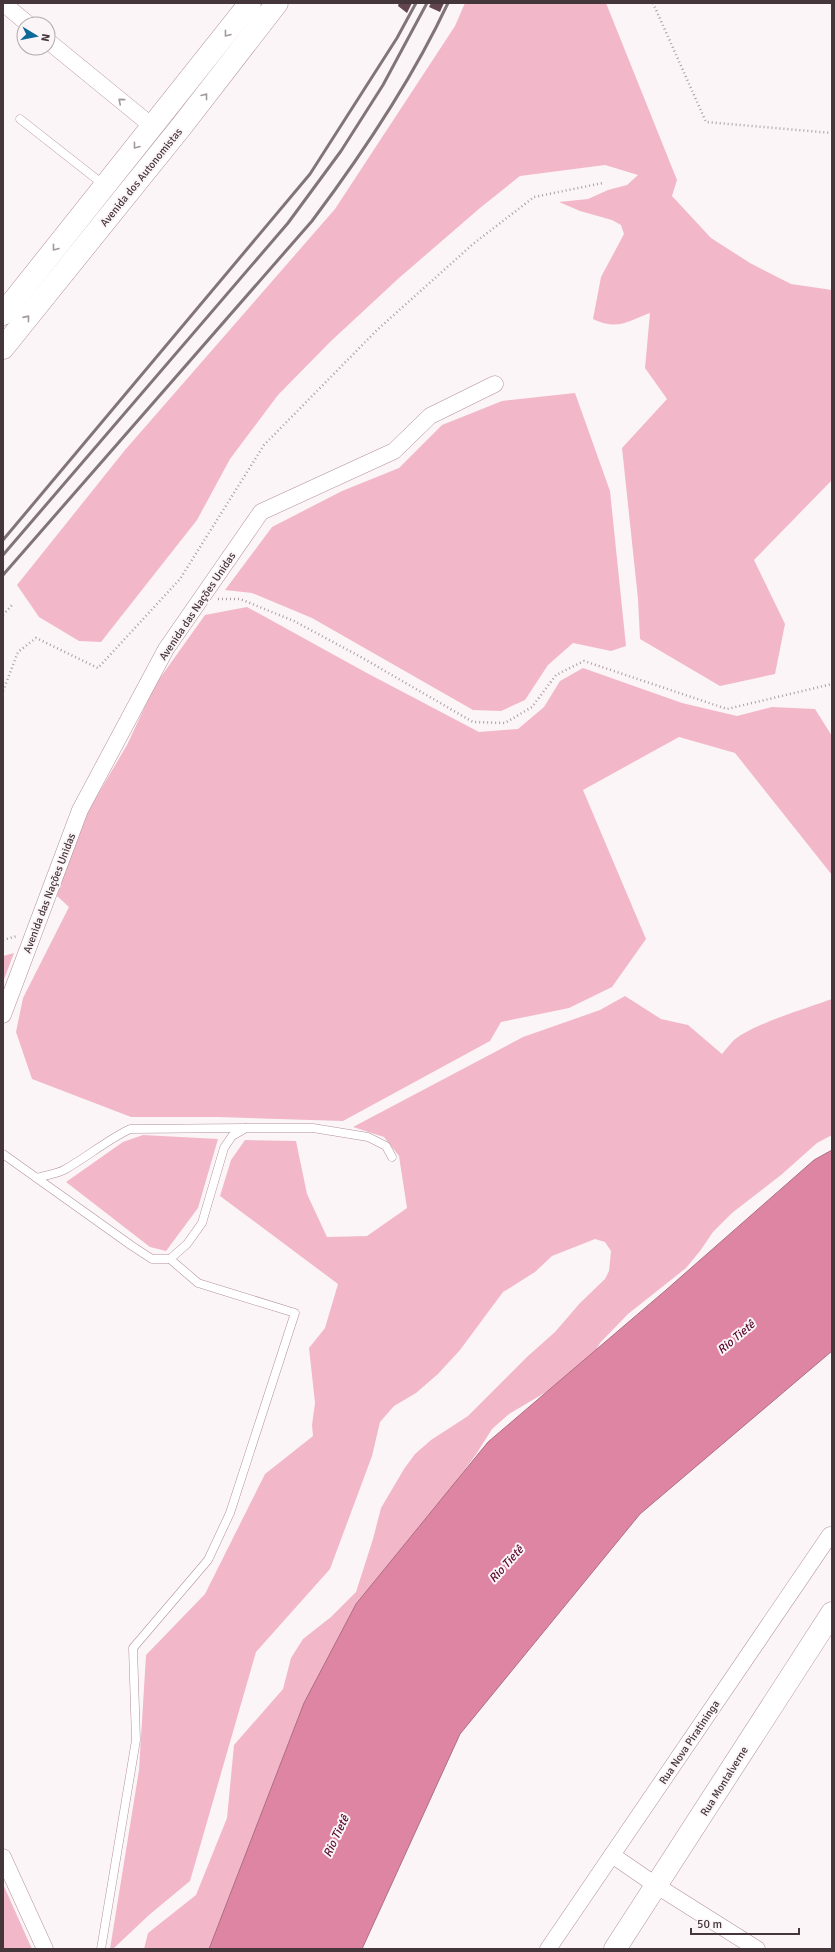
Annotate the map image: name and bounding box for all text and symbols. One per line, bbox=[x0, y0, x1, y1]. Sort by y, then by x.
north arrow bbox=[16, 16, 56, 56]
one-way arrow bbox=[224, 30, 231, 37]
text: N bbox=[38, 33, 52, 43]
one-way arrow bbox=[200, 94, 207, 101]
one-way arrow bbox=[119, 99, 126, 106]
street label: Avenida dos Autonomistas bbox=[98, 125, 185, 229]
one-way arrow bbox=[134, 142, 141, 149]
one-way arrow bbox=[53, 244, 60, 251]
one-way arrow bbox=[23, 315, 30, 322]
street label: Avenida das Nações Unidas bbox=[156, 550, 239, 663]
street label: Avenida das Nações Unidas bbox=[21, 831, 78, 955]
water label: Rio Tietê bbox=[714, 1317, 759, 1357]
water label: Rio Tietê bbox=[486, 1542, 528, 1586]
street label: Rua Nova Piratininga bbox=[657, 1698, 723, 1787]
street label: Rua Montalverne bbox=[698, 1744, 751, 1818]
water label: Rio Tietê bbox=[320, 1812, 353, 1860]
scale bar bbox=[691, 1910, 799, 1936]
text: 50 m bbox=[697, 1917, 722, 1932]

